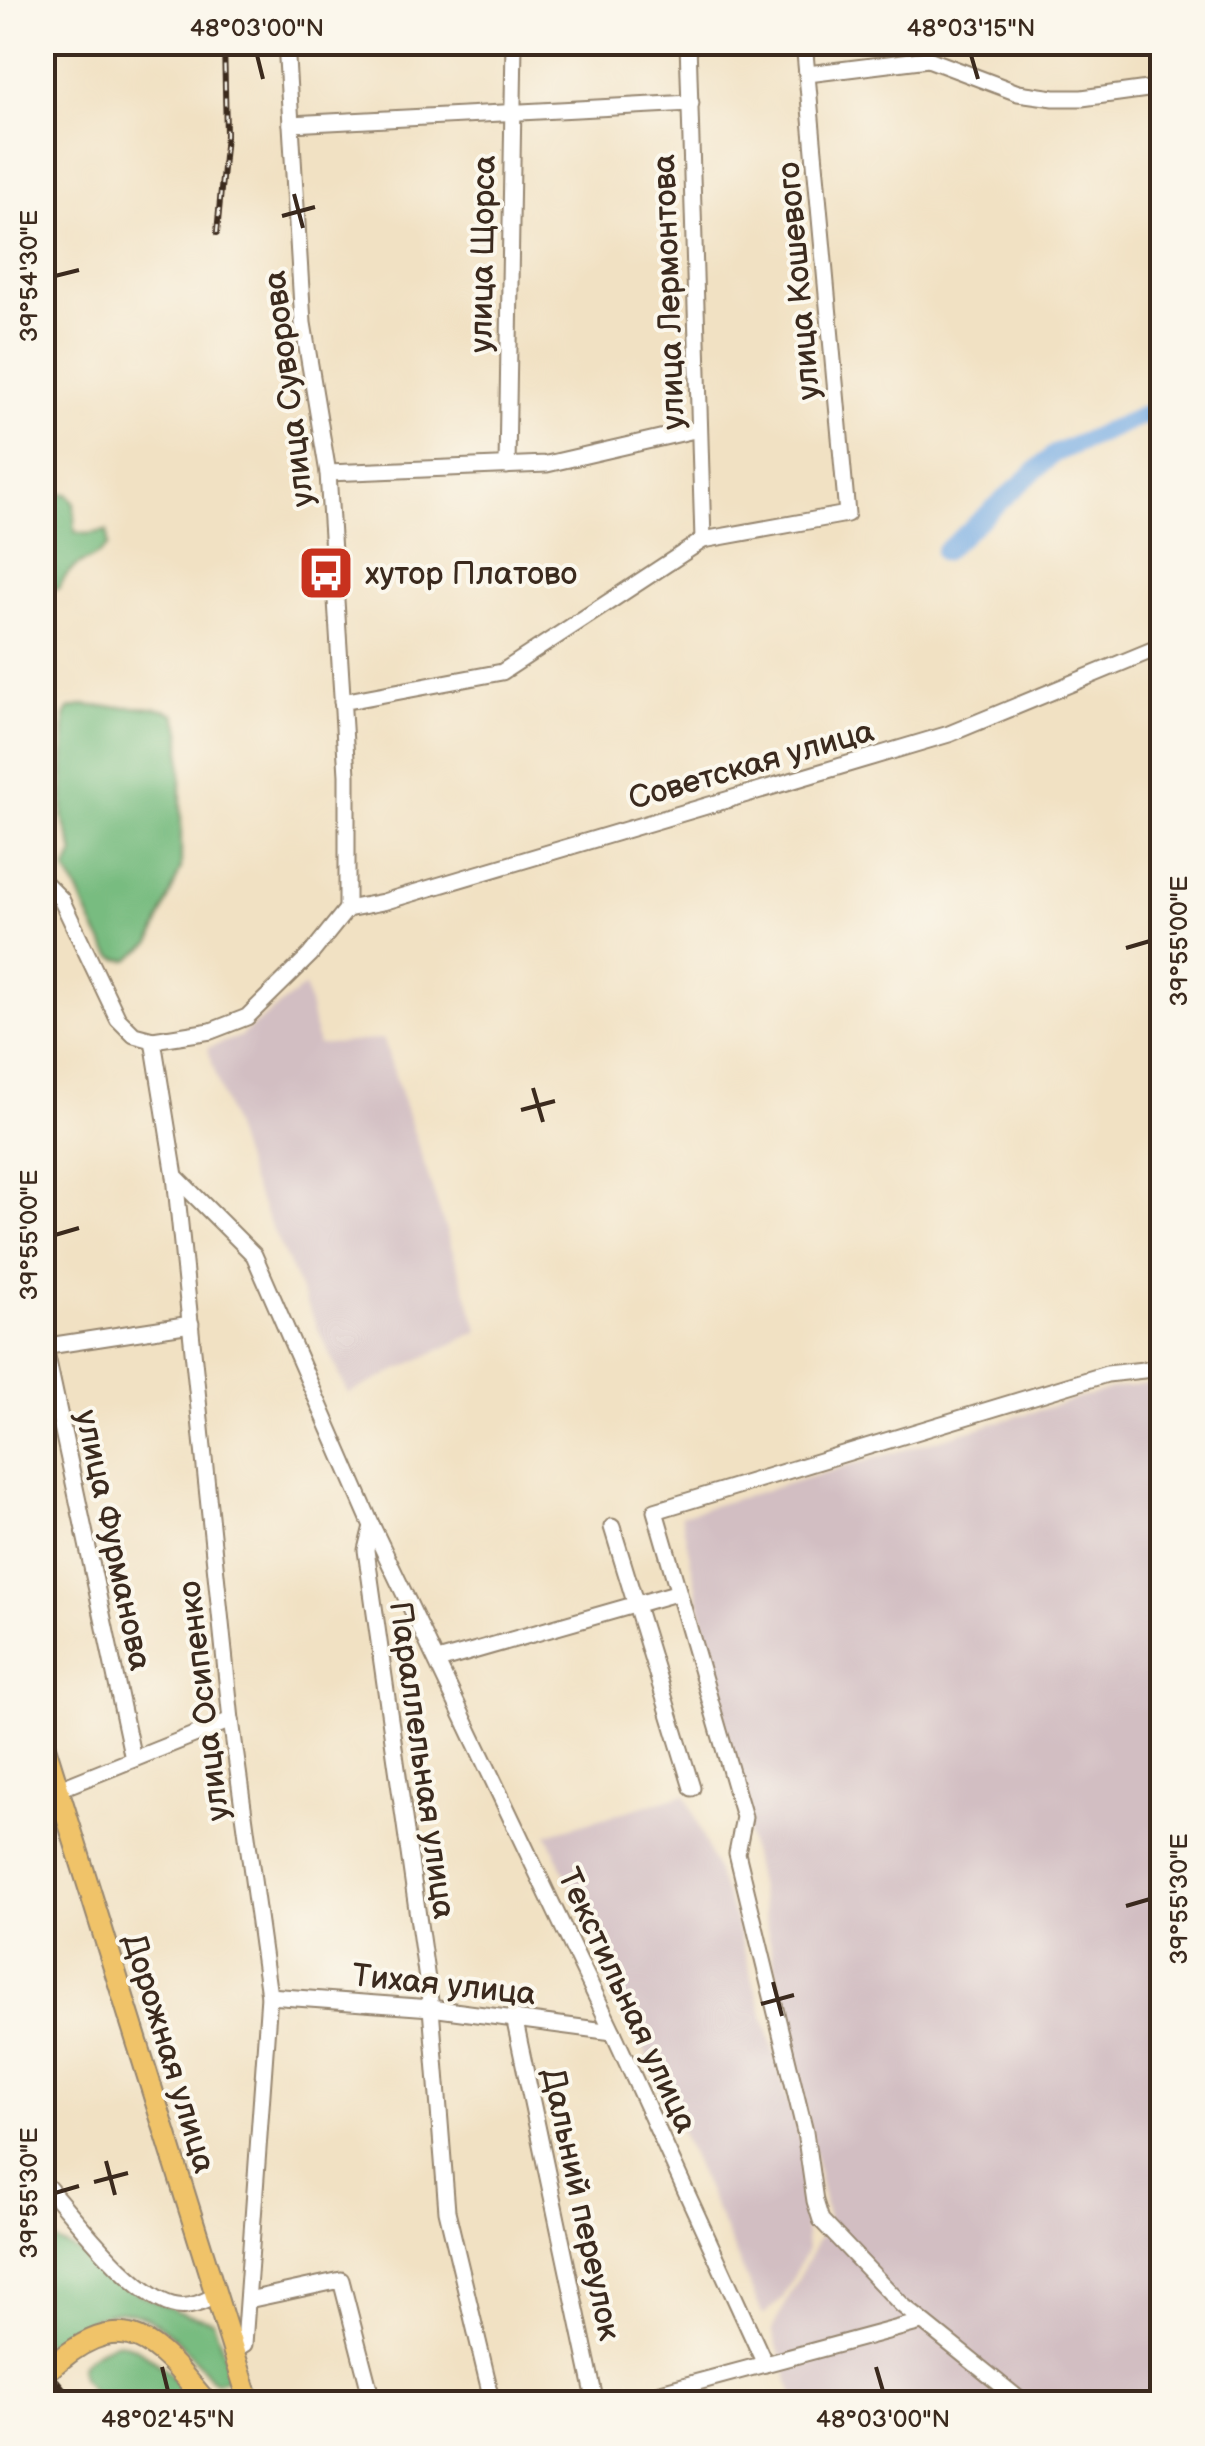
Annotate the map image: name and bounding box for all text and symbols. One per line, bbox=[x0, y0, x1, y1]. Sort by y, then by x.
text: 48°03'00"N bbox=[190, 13, 324, 44]
text: 48°03'15"N bbox=[906, 13, 1036, 44]
street label: улица Лермонтова bbox=[645, 153, 694, 430]
street label: улица Щорса bbox=[462, 155, 505, 353]
street label: улица Кошевого bbox=[770, 160, 829, 402]
text: 39°54'30"E bbox=[14, 210, 45, 342]
street label: улица Суворова bbox=[256, 269, 323, 509]
bus stop icon: хутор Платово bbox=[296, 543, 356, 603]
place label: хутор Платово bbox=[365, 555, 577, 594]
street label: Советская улица bbox=[624, 712, 879, 819]
text: 39°55'00"E bbox=[1164, 876, 1195, 1006]
text: 39°55'00"E bbox=[14, 1170, 45, 1300]
street label: улица Фурманова bbox=[66, 1407, 159, 1674]
street label: улица Осипенко bbox=[170, 1579, 239, 1823]
street label: Параллельная улица bbox=[380, 1599, 463, 1921]
text: 39°55'30"E bbox=[1164, 1833, 1195, 1965]
street label: Текстильная улица bbox=[548, 1862, 705, 2139]
street label: Дорожная улица bbox=[114, 1929, 223, 2178]
street label: Тихая улица bbox=[350, 1956, 538, 2015]
street label: Дальний переулок bbox=[533, 2065, 628, 2344]
text: 39°55'30"E bbox=[14, 2127, 45, 2259]
text: 48°02'45"N bbox=[101, 2404, 235, 2435]
text: 48°03'00"N bbox=[816, 2404, 950, 2435]

